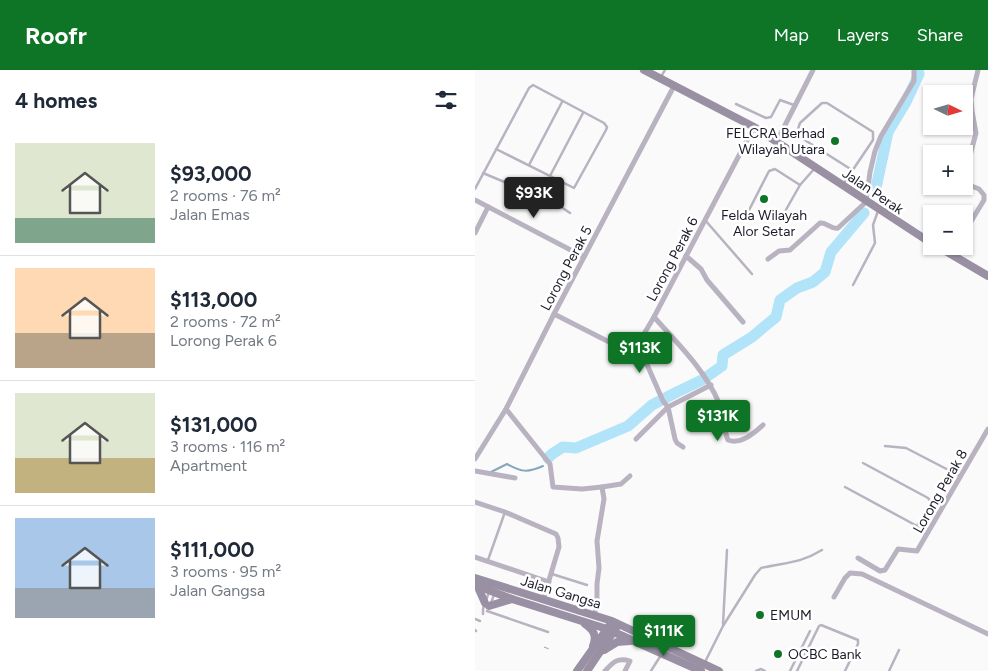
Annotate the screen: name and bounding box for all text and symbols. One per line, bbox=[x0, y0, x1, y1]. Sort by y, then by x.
text: Roofr bbox=[25, 21, 87, 50]
text: Map bbox=[774, 24, 809, 46]
text: Layers bbox=[837, 24, 889, 46]
text: Share bbox=[917, 24, 963, 46]
north arrow bbox=[923, 85, 973, 135]
map controls bbox=[923, 85, 973, 255]
icon: filters bbox=[432, 86, 460, 114]
text: 4 homes bbox=[15, 88, 97, 113]
place label: FELCRA Berhad Wilayah Utara bbox=[726, 125, 825, 158]
marker: FELCRA Berhad Wilayah Utara bbox=[829, 135, 841, 147]
button: + bbox=[923, 145, 973, 195]
text: $93,000 bbox=[170, 161, 252, 186]
icon: home bbox=[55, 163, 115, 223]
street label: Jalan Perak bbox=[839, 165, 907, 218]
pin: $93K bbox=[504, 176, 564, 219]
text: $93K bbox=[515, 183, 553, 202]
text: 2 rooms · 76 m² bbox=[170, 186, 281, 205]
marker: Felda Wilayah Alor Setar bbox=[758, 193, 770, 205]
text: Jalan Emas bbox=[170, 205, 250, 224]
button: − bbox=[923, 205, 973, 255]
place label: Felda Wilayah Alor Setar bbox=[721, 207, 807, 240]
street label: Lorong Perak 6 bbox=[643, 214, 702, 304]
street label: Lorong Perak 5 bbox=[537, 223, 596, 314]
text: $113,000 bbox=[170, 287, 257, 312]
icon: home bbox=[55, 288, 115, 348]
text: 2 rooms · 72 m² bbox=[170, 312, 281, 331]
text: Lorong Perak 6 bbox=[170, 331, 277, 350]
pin: $113K bbox=[605, 332, 675, 374]
text: $113K bbox=[619, 338, 661, 357]
pin: $131K bbox=[683, 400, 753, 442]
text: $131K bbox=[697, 406, 739, 425]
text: $131,000 bbox=[170, 412, 257, 437]
icon: home bbox=[55, 413, 115, 473]
text: 3 rooms · 116 m² bbox=[170, 437, 285, 456]
street label: Lorong Perak 8 bbox=[910, 446, 971, 536]
text: Apartment bbox=[170, 456, 247, 475]
text: $111,000 bbox=[170, 537, 254, 562]
icon: home bbox=[55, 538, 115, 598]
text: 3 rooms · 95 m² bbox=[170, 562, 281, 581]
street label: Jalan Gangsa bbox=[519, 572, 603, 613]
text: Jalan Gangsa bbox=[170, 581, 265, 600]
place label: EMUM bbox=[770, 607, 812, 624]
marker: EMUM bbox=[754, 609, 766, 621]
pin: $111K bbox=[629, 614, 699, 657]
text: $111K bbox=[644, 621, 684, 640]
place label: OCBC Bank bbox=[788, 646, 862, 663]
marker: OCBC Bank bbox=[772, 648, 784, 660]

